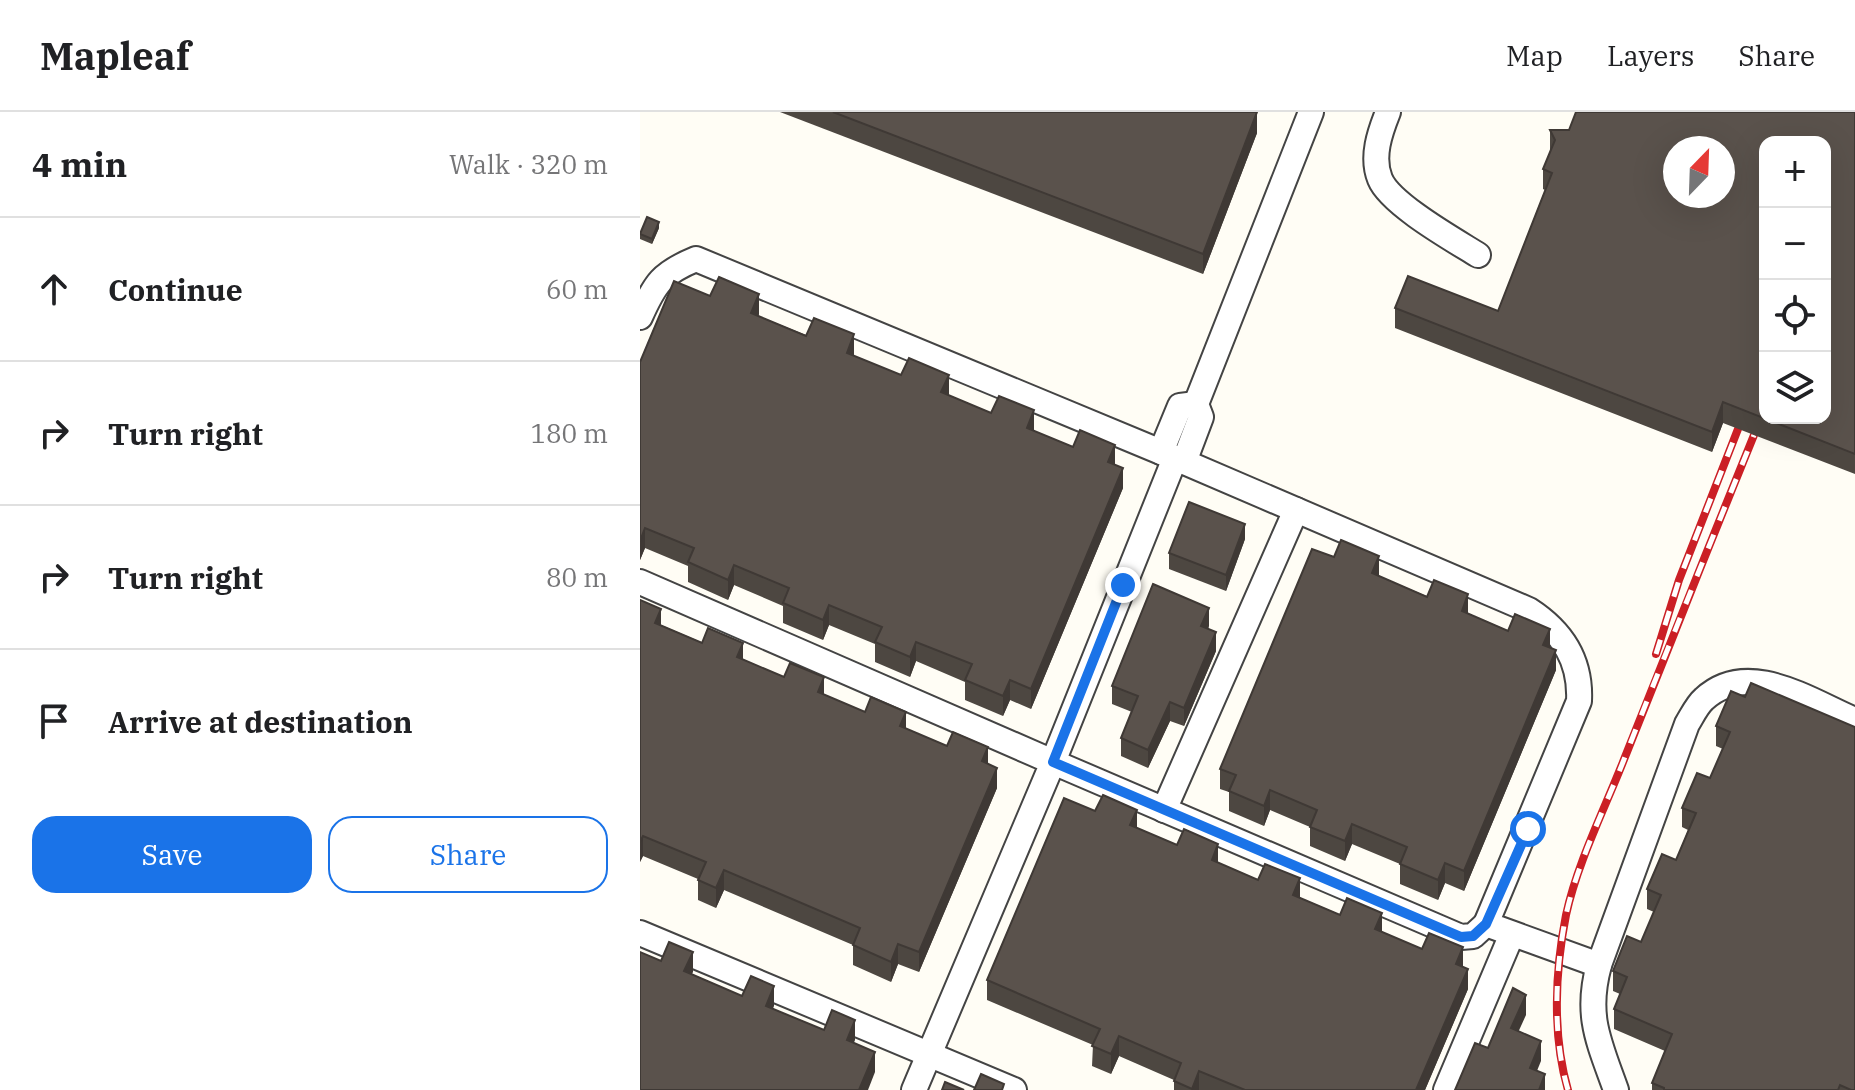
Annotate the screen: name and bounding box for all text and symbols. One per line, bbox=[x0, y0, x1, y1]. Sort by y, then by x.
text: Mapleaf bbox=[40, 31, 190, 80]
text: Map bbox=[1506, 37, 1563, 74]
text: Layers bbox=[1607, 37, 1694, 74]
text: Share bbox=[1738, 37, 1815, 74]
north arrow bbox=[1663, 136, 1735, 208]
map controls bbox=[1759, 136, 1831, 424]
button: + bbox=[1759, 136, 1831, 208]
text: 4 min bbox=[32, 142, 127, 186]
text: Walk · 320 m bbox=[449, 147, 608, 181]
button: − bbox=[1759, 208, 1831, 280]
icon: ahead bbox=[32, 267, 76, 311]
text: Continue bbox=[108, 270, 243, 309]
text: 60 m bbox=[546, 272, 608, 306]
button: locate bbox=[1759, 280, 1831, 352]
button: layers bbox=[1759, 352, 1831, 424]
icon: right bbox=[32, 411, 76, 455]
text: Turn right bbox=[108, 414, 263, 453]
text: 180 m bbox=[530, 416, 608, 450]
icon: right bbox=[32, 555, 76, 599]
text: Turn right bbox=[108, 558, 263, 597]
text: 80 m bbox=[546, 560, 608, 594]
route end bbox=[1105, 567, 1141, 603]
icon: arrive bbox=[32, 699, 76, 743]
text: Arrive at destination bbox=[108, 702, 413, 741]
route start bbox=[1510, 811, 1546, 847]
button: Save bbox=[32, 816, 312, 893]
button: Share bbox=[328, 816, 608, 893]

